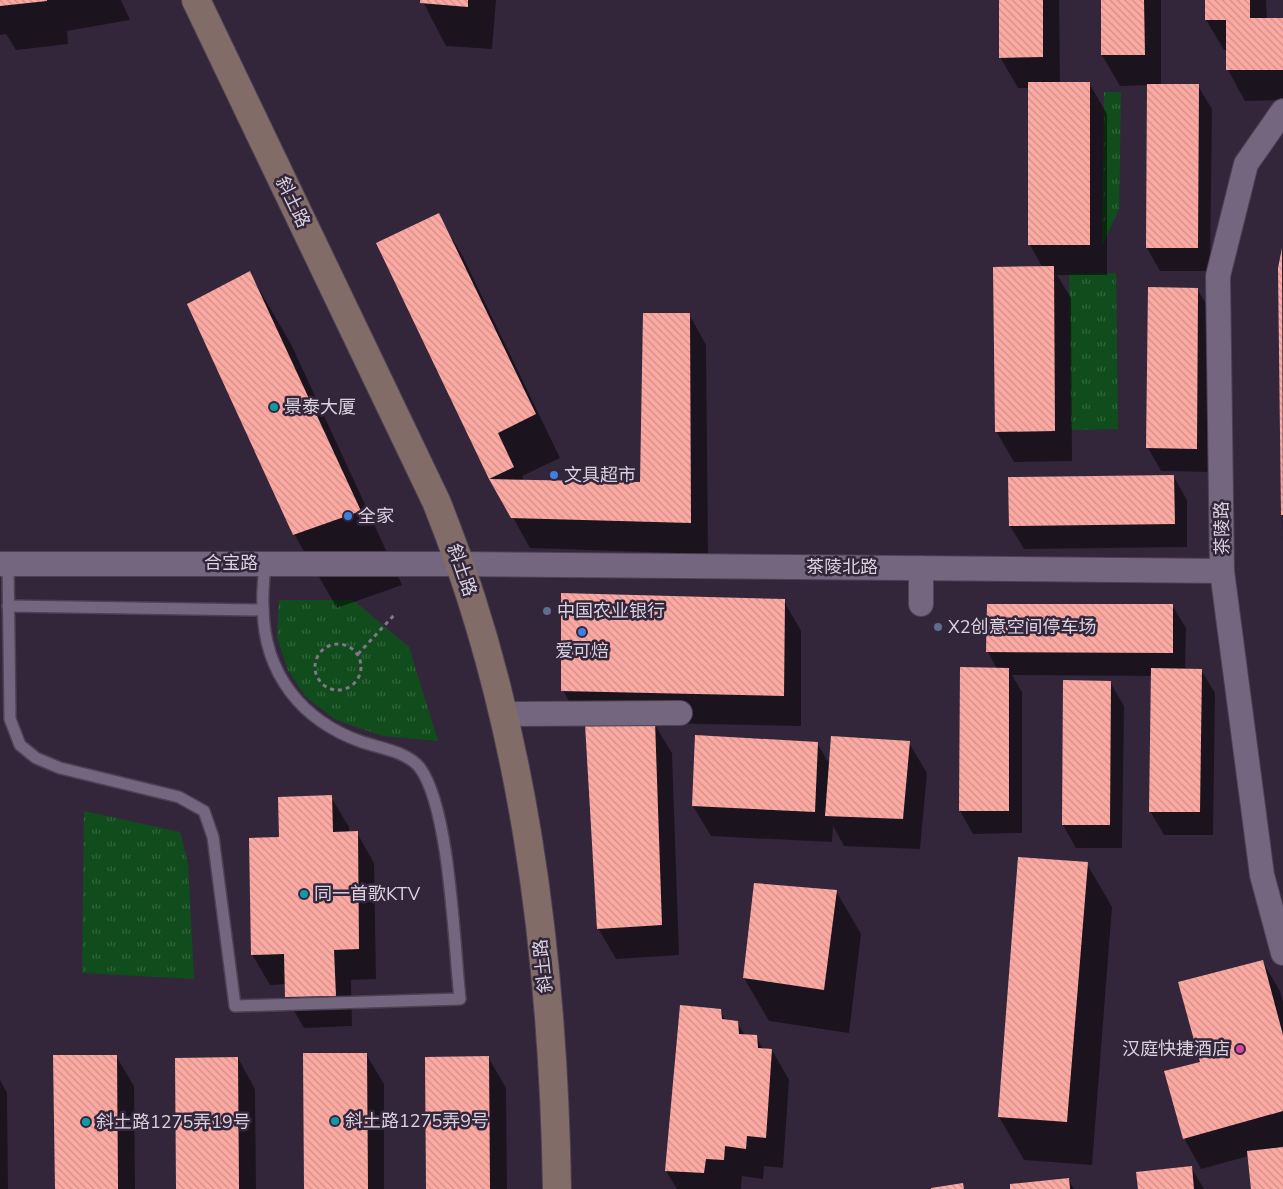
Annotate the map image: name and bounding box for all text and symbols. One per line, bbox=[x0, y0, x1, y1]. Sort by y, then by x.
street label: 斜土路 bbox=[270, 172, 316, 232]
place label: 景泰大厦 bbox=[284, 395, 356, 419]
marker: 景泰大厦 bbox=[268, 401, 280, 413]
place label: 文具超市 bbox=[564, 463, 636, 487]
marker: 文具超市 bbox=[548, 469, 560, 481]
street label: 茶陵路 bbox=[1210, 501, 1234, 555]
place label: 全家 bbox=[358, 504, 394, 528]
marker: 全家 bbox=[342, 510, 354, 522]
street label: 斜土路 bbox=[442, 541, 482, 599]
street label: 合宝路 bbox=[204, 551, 258, 575]
street label: 茶陵北路 bbox=[806, 555, 878, 579]
place label: 中国农业银行 bbox=[557, 599, 665, 623]
marker: 中国农业银行 bbox=[541, 605, 553, 617]
place label: X2创意空间停车场 bbox=[948, 615, 1097, 639]
marker: X2创意空间停车场 bbox=[932, 621, 944, 633]
marker: 爱可焙 bbox=[576, 626, 588, 638]
place label: 爱可焙 bbox=[555, 639, 609, 663]
place label: 同一首歌KTV bbox=[314, 882, 421, 906]
marker: 同一首歌KTV bbox=[298, 888, 310, 900]
street label: 斜土路 bbox=[528, 938, 558, 994]
place label: 汉庭快捷酒店 bbox=[1122, 1037, 1230, 1061]
marker: 汉庭快捷酒店 bbox=[1234, 1043, 1246, 1055]
place label: 斜土路1275弄9号 bbox=[345, 1109, 489, 1133]
place label: 斜土路1275弄19号 bbox=[96, 1110, 251, 1134]
marker: 斜土路1275弄9号 bbox=[329, 1115, 341, 1127]
marker: 斜土路1275弄19号 bbox=[80, 1116, 92, 1128]

